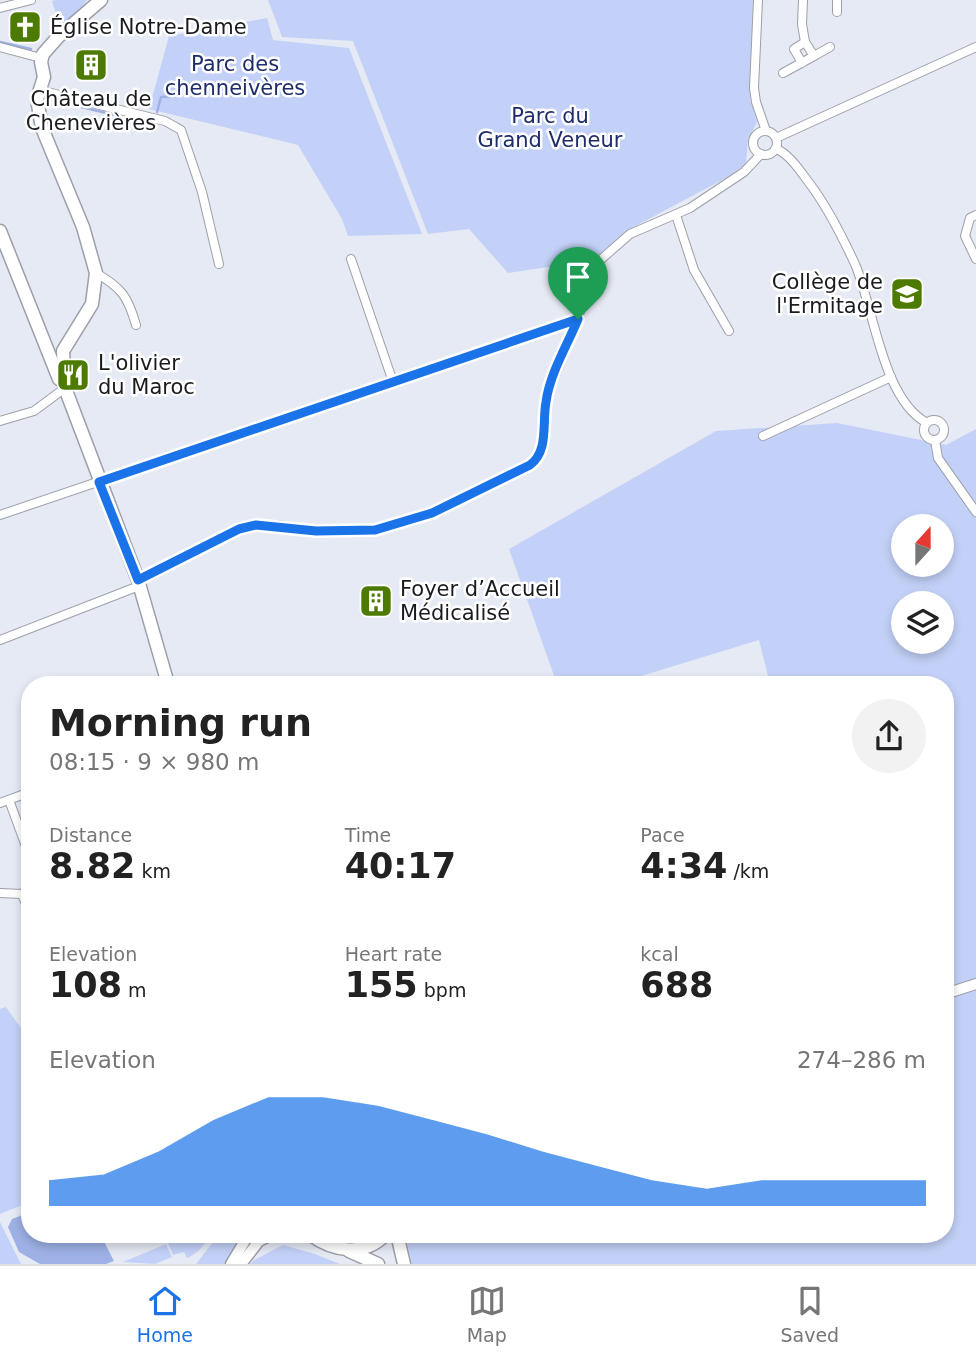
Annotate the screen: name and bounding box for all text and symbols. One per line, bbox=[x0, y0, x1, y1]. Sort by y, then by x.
church icon: Église Notre-Dame bbox=[6, 8, 44, 46]
place label: Église Notre-Dame bbox=[50, 14, 247, 39]
building icon: Château de Chenevières bbox=[72, 46, 110, 84]
park label: Parc des chenneivères bbox=[165, 52, 305, 100]
place label: Château de Chenevières bbox=[26, 87, 156, 135]
park label: Parc du Grand Veneur bbox=[478, 104, 623, 152]
pin bbox=[548, 247, 608, 319]
icon: arrive bbox=[559, 258, 597, 296]
place label: Collège de l'Ermitage bbox=[772, 270, 883, 318]
school or university icon: Collège de l'Ermitage bbox=[888, 275, 926, 313]
place label: L'olivier du Maroc bbox=[98, 351, 195, 399]
restaurant icon: L'olivier du Maroc bbox=[54, 356, 92, 394]
north arrow bbox=[891, 514, 954, 578]
map controls bbox=[891, 514, 954, 654]
place label: Foyer d’Accueil Médicalisé bbox=[400, 577, 560, 625]
building icon: Foyer d’Accueil Médicalisé bbox=[357, 582, 395, 620]
button: layers bbox=[891, 591, 954, 654]
button: share bbox=[852, 699, 926, 773]
text: Morning run bbox=[49, 701, 312, 745]
text: 08:15 · 9 × 980 m bbox=[49, 749, 259, 775]
text: Distance bbox=[49, 824, 132, 846]
text: Time bbox=[345, 824, 391, 846]
text: Pace bbox=[640, 824, 685, 846]
text: 8.82 bbox=[49, 846, 135, 886]
text: 40:17 bbox=[345, 846, 456, 886]
text: 4:34 bbox=[640, 846, 727, 886]
text: km bbox=[135, 860, 171, 882]
text: /km bbox=[727, 860, 769, 882]
text: Elevation bbox=[49, 943, 137, 965]
text: Heart rate bbox=[345, 943, 442, 965]
text: kcal bbox=[640, 943, 679, 965]
text: 108 bbox=[49, 965, 122, 1005]
text: 155 bbox=[345, 965, 418, 1005]
text: 688 bbox=[640, 965, 713, 1005]
text: m bbox=[122, 979, 147, 1001]
text: bpm bbox=[418, 979, 466, 1001]
text: Elevation bbox=[49, 1047, 156, 1073]
text: 274–286 m bbox=[797, 1047, 926, 1073]
tab: Home bbox=[137, 1282, 193, 1346]
tab: Map bbox=[467, 1282, 507, 1346]
tab: Saved bbox=[780, 1282, 839, 1346]

